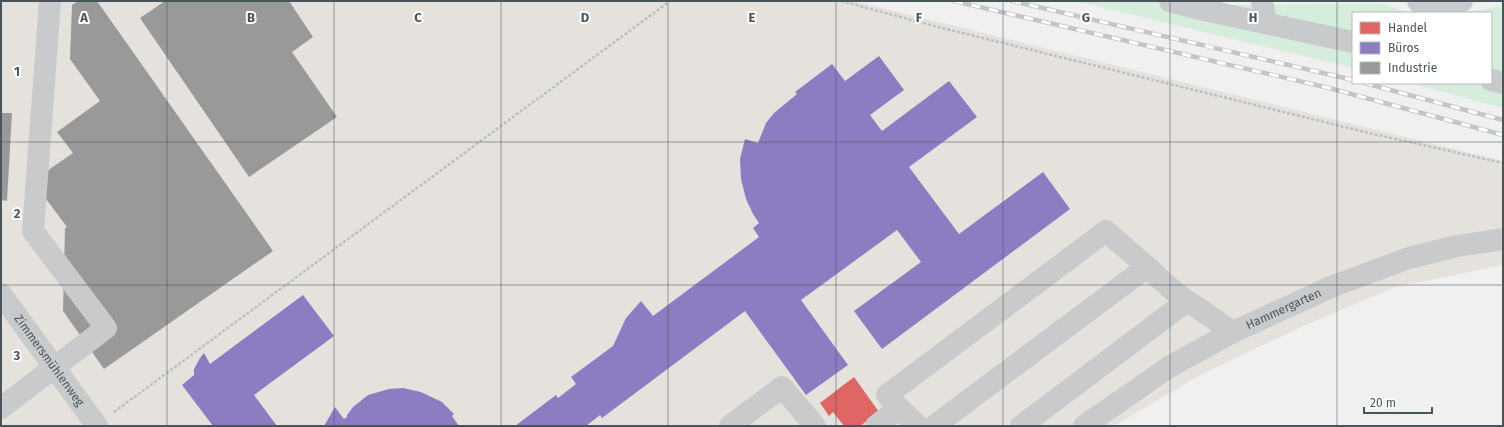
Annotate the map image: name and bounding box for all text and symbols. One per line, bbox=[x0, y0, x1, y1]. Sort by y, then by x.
text: A bbox=[79, 10, 88, 25]
text: B bbox=[247, 10, 255, 25]
text: C bbox=[414, 10, 422, 25]
text: D bbox=[581, 10, 590, 25]
text: E bbox=[749, 10, 756, 25]
text: F bbox=[916, 10, 923, 25]
text: G bbox=[1082, 10, 1090, 25]
text: H bbox=[1249, 10, 1257, 25]
legend bbox=[1352, 12, 1492, 84]
text: Handel bbox=[1388, 21, 1427, 35]
text: Büros bbox=[1388, 41, 1420, 55]
text: Industrie bbox=[1388, 61, 1437, 75]
text: 1 bbox=[14, 64, 20, 79]
text: 2 bbox=[14, 206, 21, 221]
street label: Hammergarten bbox=[1244, 285, 1323, 332]
street label: Zimmersmühlenweg bbox=[11, 312, 88, 409]
text: 3 bbox=[13, 348, 21, 363]
scale bar bbox=[1364, 389, 1432, 415]
text: 20 m bbox=[1370, 396, 1396, 410]

